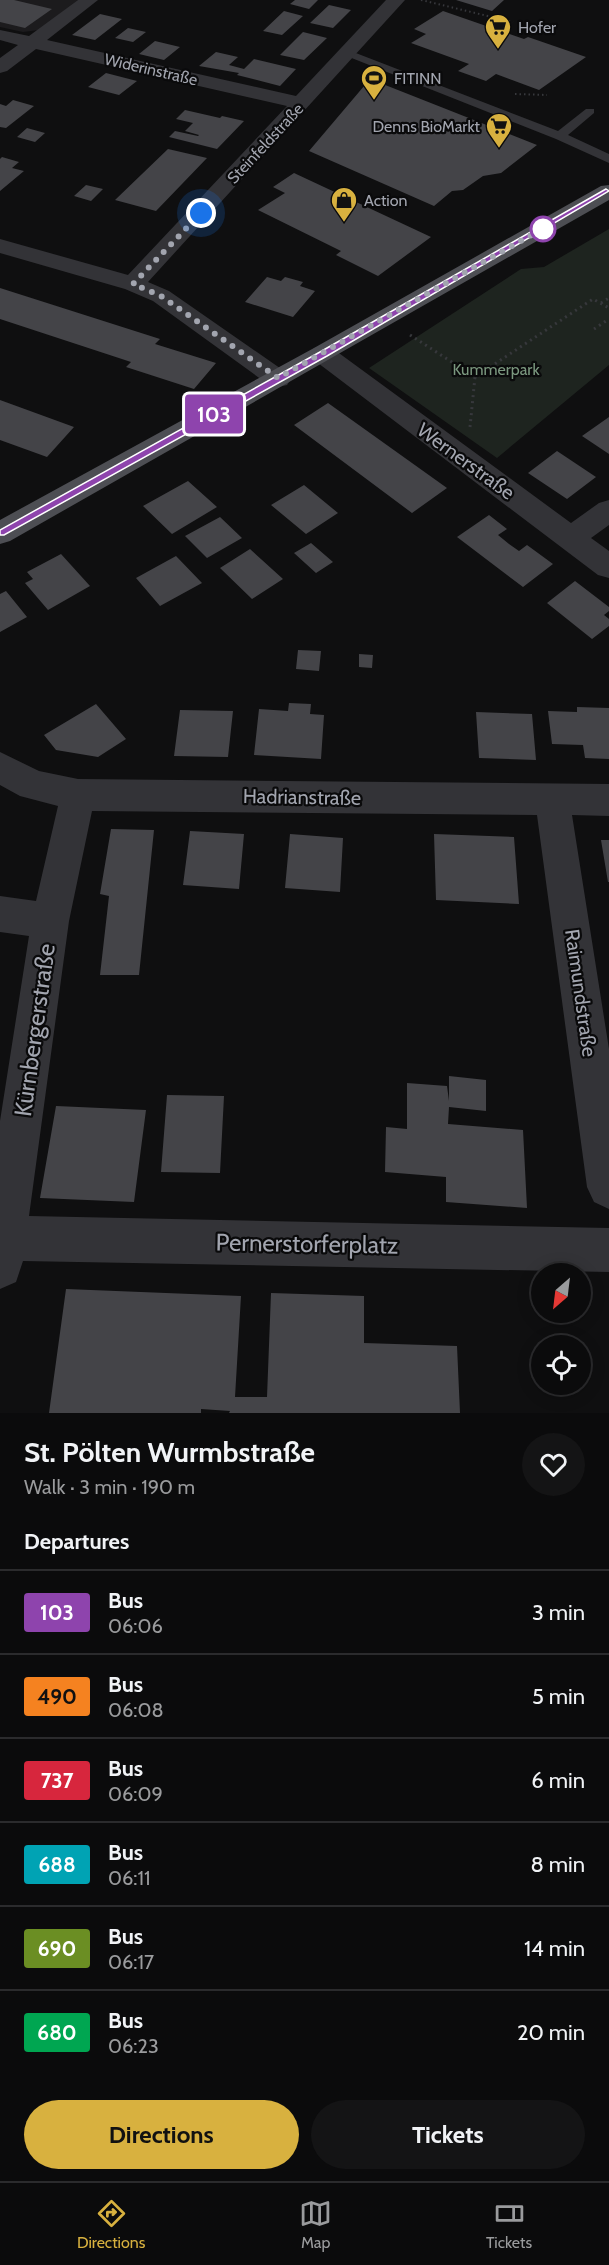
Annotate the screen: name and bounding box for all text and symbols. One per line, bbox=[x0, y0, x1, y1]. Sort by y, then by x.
supermarket icon: Hofer bbox=[483, 12, 513, 50]
place label: Hofer bbox=[518, 18, 557, 37]
street label: Widerinstraße bbox=[103, 50, 199, 89]
sports icon: FITINN bbox=[359, 63, 389, 101]
place label: FITINN bbox=[394, 69, 442, 88]
street label: Steinfeldstraße bbox=[223, 99, 307, 187]
supermarket icon: Denns BioMarkt bbox=[484, 111, 514, 149]
place label: Denns BioMarkt bbox=[373, 117, 481, 136]
shop icon: Action bbox=[329, 185, 359, 223]
place label: Action bbox=[364, 191, 408, 210]
your location bbox=[186, 198, 216, 228]
unlabelled marker bbox=[530, 216, 556, 242]
park label: Kummerpark bbox=[452, 360, 540, 379]
line badge: 103 bbox=[180, 394, 248, 434]
text: 103 bbox=[197, 402, 231, 427]
street label: Wernerstraße bbox=[412, 418, 520, 504]
street label: Hadrianstraße bbox=[243, 784, 361, 810]
street label: Raimundstraße bbox=[560, 928, 602, 1058]
street label: Kürnbergerstraße bbox=[8, 942, 61, 1118]
street label: Pernerstorferplatz bbox=[215, 1227, 399, 1260]
north arrow bbox=[531, 1263, 591, 1323]
map controls bbox=[531, 1263, 591, 1395]
button: locate bbox=[531, 1335, 591, 1395]
button: heart bbox=[522, 1433, 585, 1496]
text: St. Pölten Wurmbstraße bbox=[24, 1435, 315, 1469]
text: Walk · 3 min · 190 m bbox=[24, 1475, 195, 1499]
text: Departures bbox=[24, 1528, 129, 1555]
text: Bus bbox=[108, 1587, 143, 1614]
text: 3 min bbox=[532, 1599, 585, 1626]
text: 103 bbox=[40, 1600, 74, 1625]
text: 06:06 bbox=[108, 1614, 163, 1638]
text: Bus bbox=[108, 1671, 143, 1698]
text: 5 min bbox=[532, 1683, 585, 1710]
text: 490 bbox=[37, 1684, 77, 1709]
text: 06:08 bbox=[108, 1698, 164, 1722]
text: Bus bbox=[108, 1755, 143, 1782]
text: 6 min bbox=[531, 1767, 585, 1794]
text: 737 bbox=[41, 1768, 73, 1793]
text: 06:09 bbox=[108, 1782, 163, 1806]
text: Bus bbox=[108, 1839, 143, 1866]
text: 8 min bbox=[530, 1851, 585, 1878]
text: 688 bbox=[38, 1852, 76, 1877]
text: 06:11 bbox=[108, 1866, 151, 1890]
text: Bus bbox=[108, 1923, 143, 1950]
text: 14 min bbox=[524, 1935, 585, 1962]
text: 690 bbox=[38, 1936, 76, 1961]
text: 06:17 bbox=[108, 1950, 154, 1974]
text: Bus bbox=[108, 2007, 143, 2034]
text: 20 min bbox=[517, 2019, 585, 2046]
text: 680 bbox=[37, 2020, 77, 2045]
text: 06:23 bbox=[108, 2034, 159, 2058]
button: Directions bbox=[24, 2100, 299, 2169]
button: Tickets bbox=[311, 2100, 585, 2169]
tab: Directions bbox=[77, 2197, 145, 2252]
tab: Map bbox=[299, 2197, 332, 2252]
tab: Tickets bbox=[486, 2197, 532, 2252]

